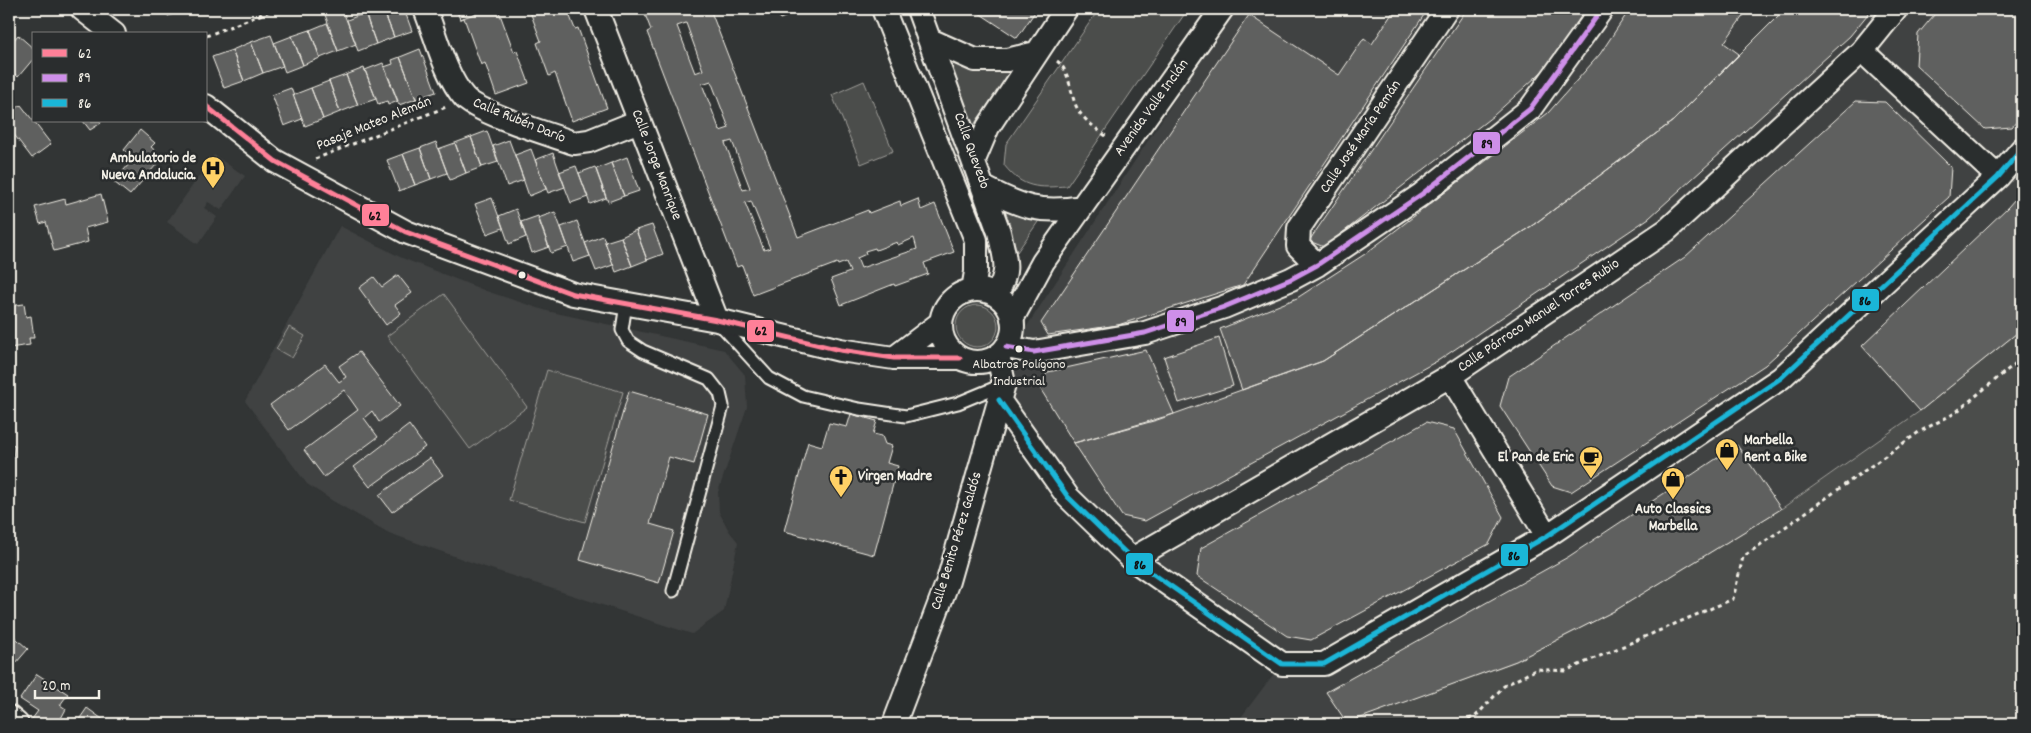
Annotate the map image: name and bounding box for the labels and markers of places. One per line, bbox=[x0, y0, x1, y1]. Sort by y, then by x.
place label: Ambulatorio de Nueva Andalucia. bbox=[101, 148, 197, 187]
hospital icon: Ambulatorio de Nueva Andalucia. bbox=[200, 155, 226, 189]
unlabelled marker bbox=[517, 270, 527, 280]
marker: Albatros Polígono Industrial bbox=[1014, 344, 1024, 354]
place label: Albatros Polígono Industrial bbox=[973, 355, 1065, 392]
place label: Marbella Rent a Bike bbox=[1744, 430, 1807, 469]
shop icon: Marbella Rent a Bike bbox=[1714, 437, 1740, 471]
cafe icon: El Pan de Eric bbox=[1578, 445, 1604, 479]
place label: El Pan de Eric bbox=[1498, 447, 1574, 469]
church icon: Virgen Madre bbox=[828, 464, 854, 498]
place label: Virgen Madre bbox=[858, 466, 932, 488]
shop icon: Auto Classics Marbella bbox=[1660, 466, 1686, 500]
place label: Auto Classics Marbella bbox=[1635, 499, 1711, 538]

